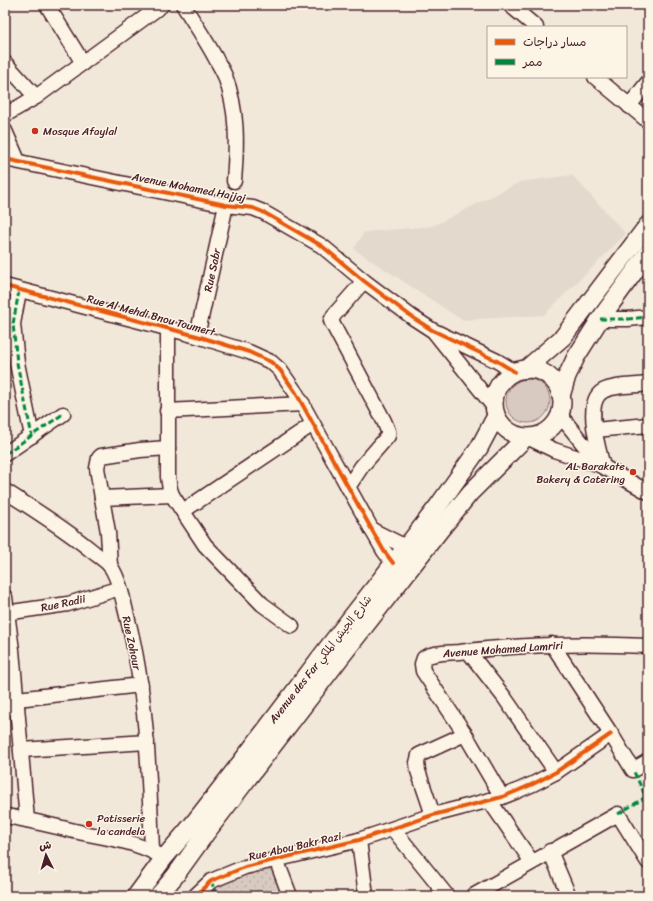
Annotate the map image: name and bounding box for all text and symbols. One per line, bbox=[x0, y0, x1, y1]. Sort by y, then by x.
legend bbox=[487, 26, 627, 78]
text: مسار دراجات bbox=[523, 31, 586, 53]
text: ممر bbox=[522, 51, 542, 73]
place label: Mosque Afaylal bbox=[43, 122, 118, 141]
marker: Mosque Afaylal bbox=[30, 126, 40, 136]
street label: Avenue Mohamed Hajjaj bbox=[129, 167, 248, 208]
street label: Rue Sabr bbox=[199, 245, 227, 294]
street label: Rue Al Mehdi Bnou Toumert bbox=[85, 289, 218, 342]
place label: AL Barakate Bakery & Catering bbox=[536, 457, 625, 489]
marker: AL Barakate Bakery & Catering bbox=[628, 467, 638, 477]
street label: Rue Radii bbox=[39, 589, 88, 617]
street label: Avenue des Far شارع الجيش الملكي bbox=[263, 591, 377, 729]
street label: Rue Zohour bbox=[117, 614, 147, 673]
street label: Avenue Mohamed Lamriri bbox=[441, 636, 565, 663]
place label: Patisserie la candela bbox=[97, 809, 146, 841]
marker: Patisserie la candela bbox=[84, 819, 94, 829]
street label: Rue Abou Bakr Razi bbox=[247, 826, 344, 866]
north arrow bbox=[26, 835, 66, 875]
text: ش bbox=[38, 836, 52, 856]

